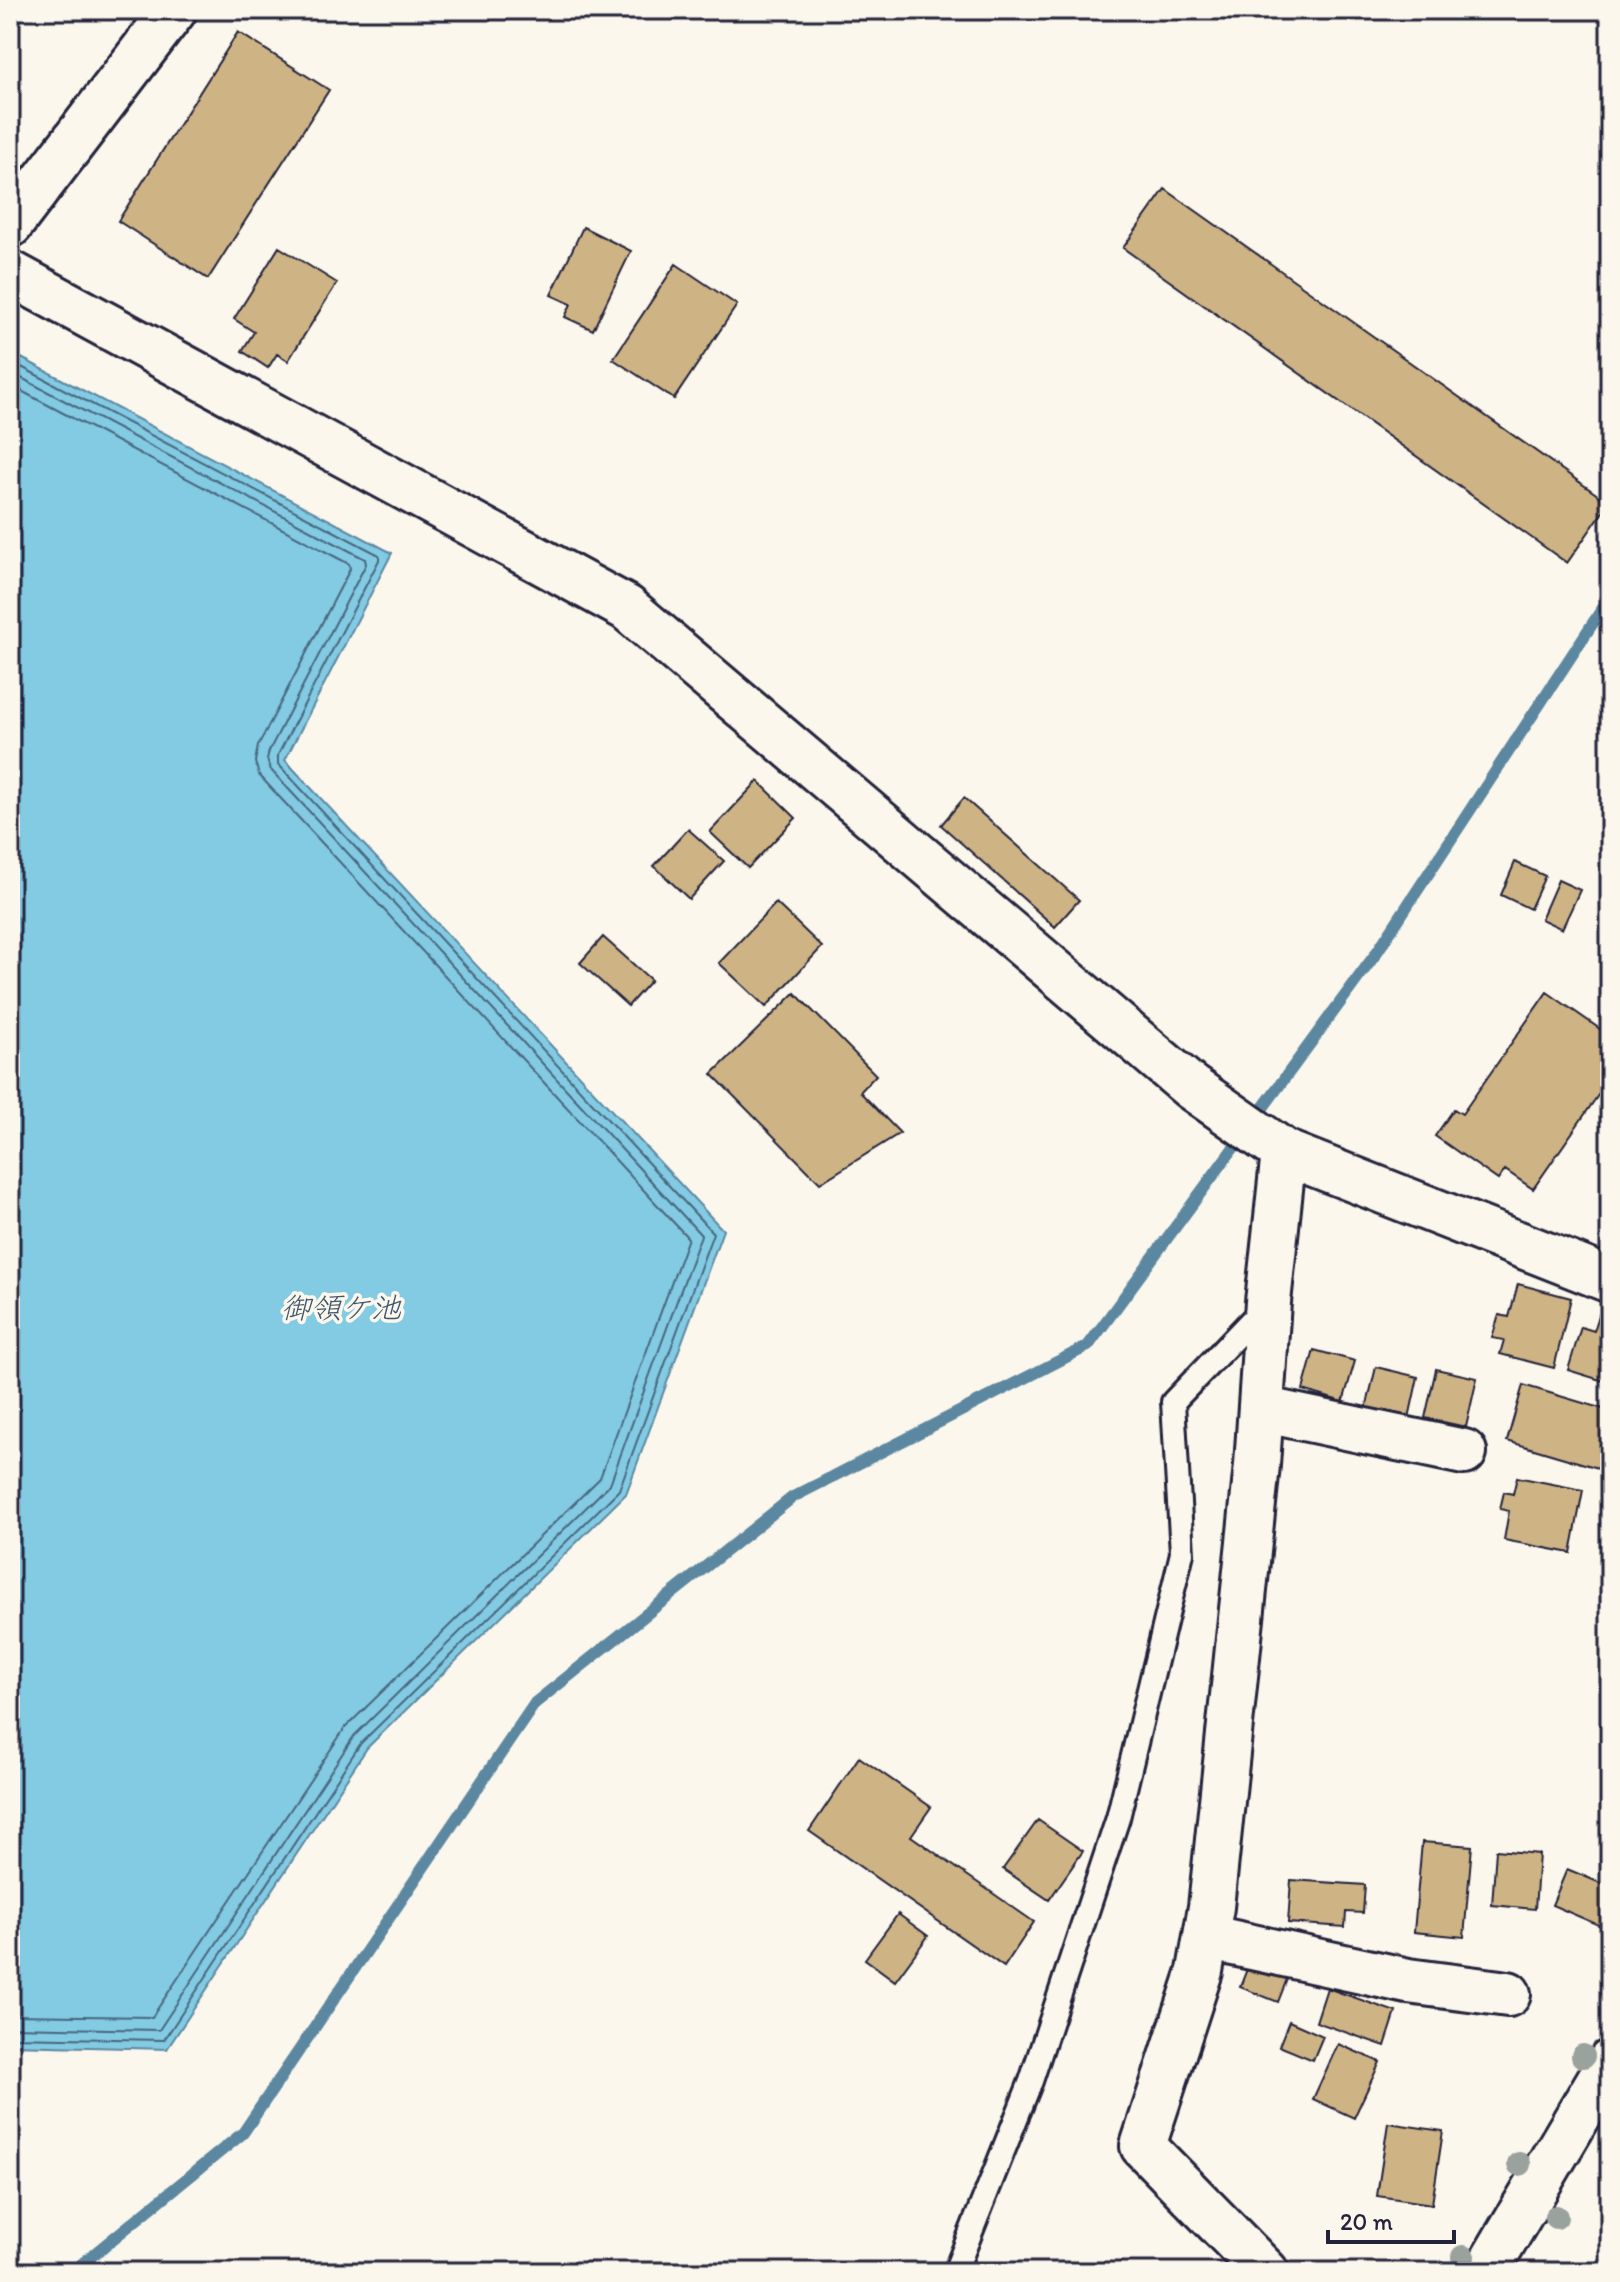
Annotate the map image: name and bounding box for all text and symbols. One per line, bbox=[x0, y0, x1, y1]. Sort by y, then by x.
water label: 御領ケ池 bbox=[281, 1289, 402, 1326]
scale bar bbox=[1328, 2194, 1454, 2244]
text: 20 m bbox=[1340, 2207, 1393, 2236]

